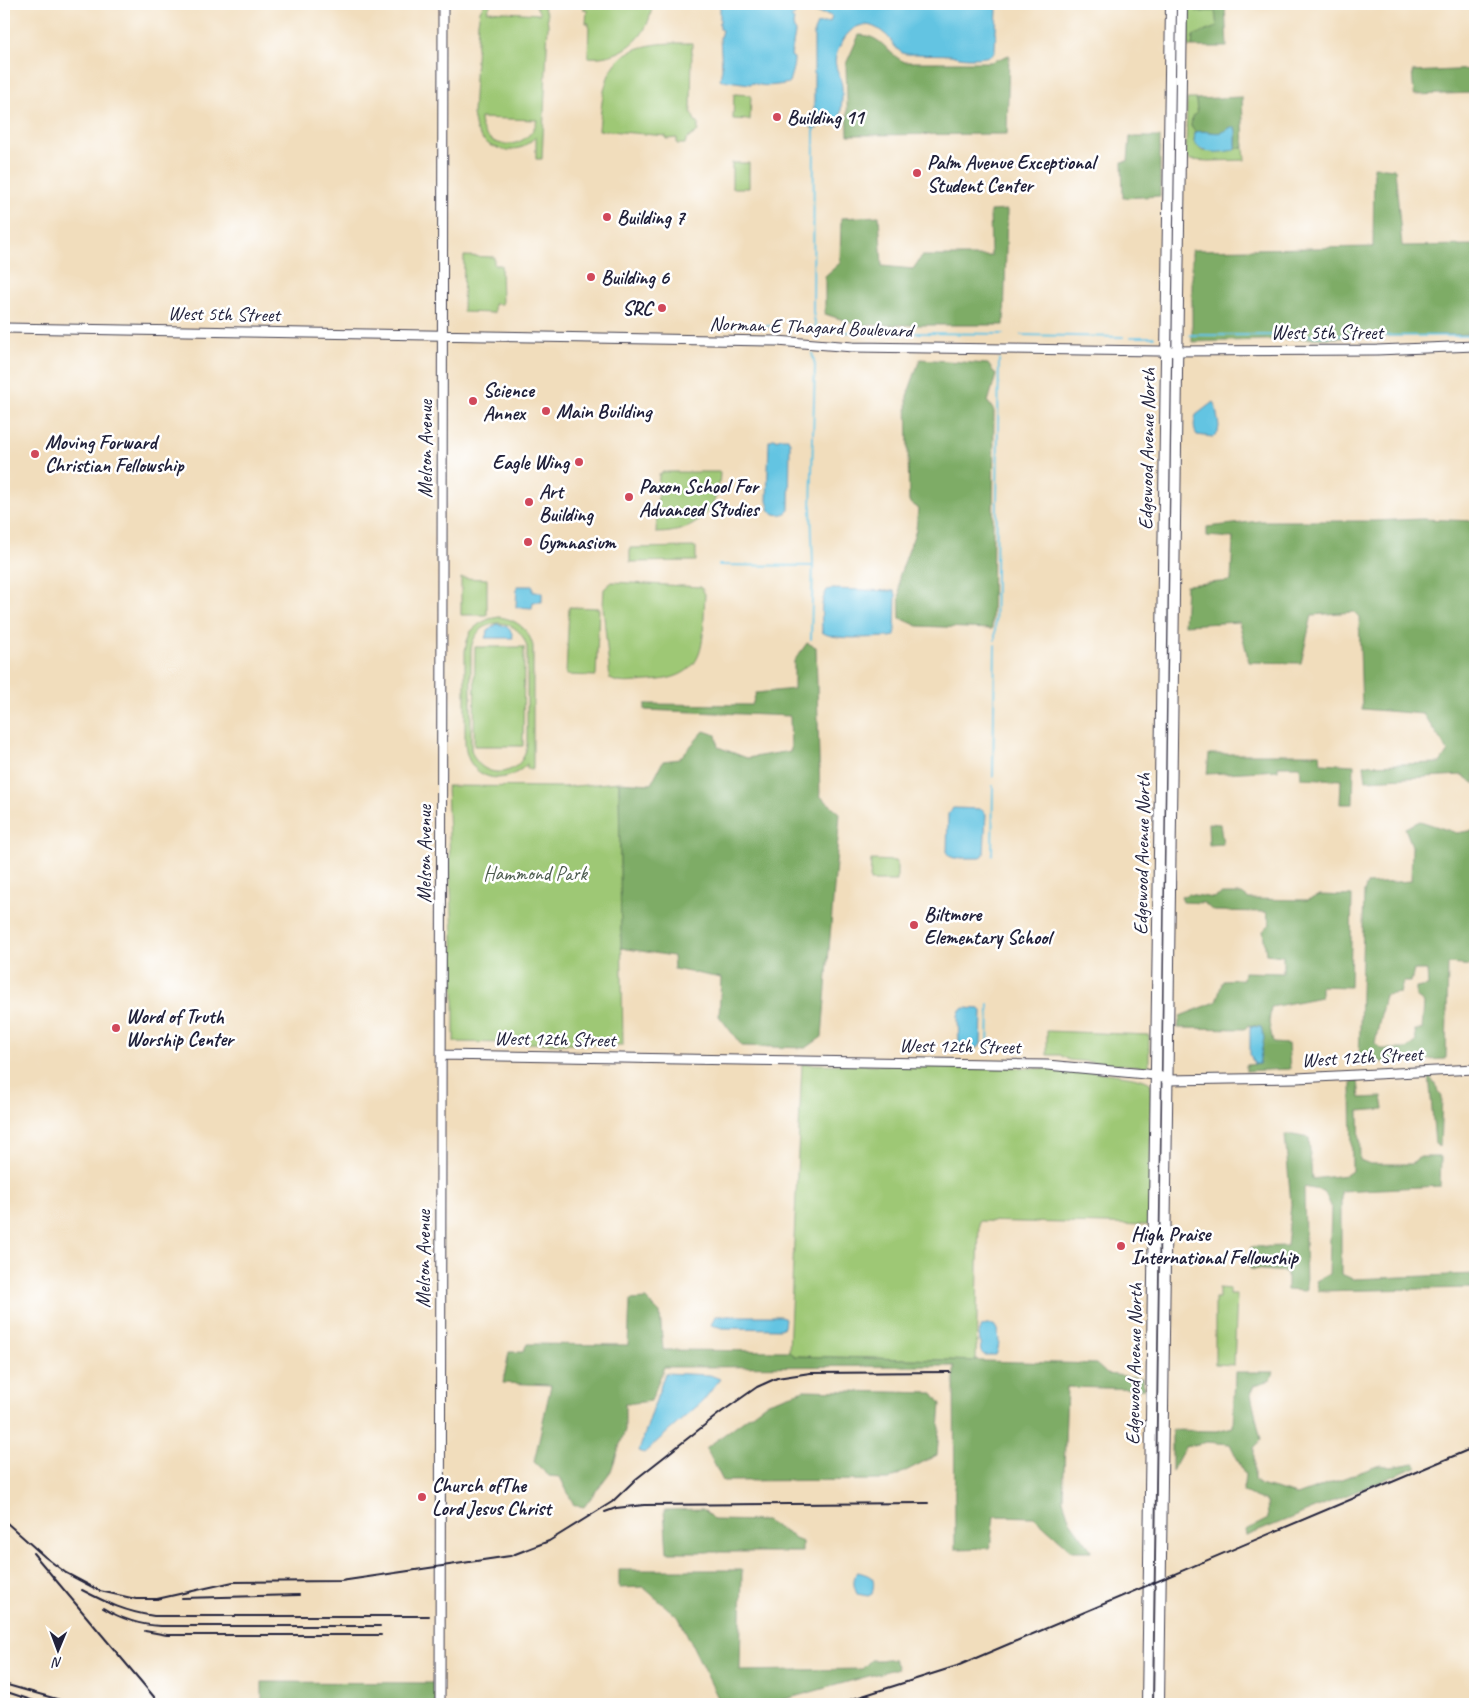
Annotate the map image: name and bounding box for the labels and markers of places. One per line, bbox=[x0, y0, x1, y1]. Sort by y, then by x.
place label: Building 11 bbox=[787, 105, 866, 130]
marker: Building 11 bbox=[771, 111, 783, 123]
place label: Palm Avenue Exceptional Student Center bbox=[927, 150, 1099, 198]
marker: Palm Avenue Exceptional Student Center bbox=[911, 167, 923, 179]
place label: Building 7 bbox=[617, 205, 687, 230]
marker: Building 7 bbox=[601, 211, 613, 223]
place label: Building 6 bbox=[601, 265, 671, 290]
marker: Building 6 bbox=[585, 271, 597, 283]
place label: SRC bbox=[622, 296, 655, 321]
marker: SRC bbox=[656, 302, 668, 314]
place label: Science Annex bbox=[483, 378, 535, 426]
marker: Science Annex bbox=[467, 395, 479, 407]
place label: Main Building bbox=[556, 399, 653, 424]
marker: Main Building bbox=[540, 405, 552, 417]
place label: Moving Forward Christian Fellowship bbox=[45, 430, 185, 478]
marker: Moving Forward Christian Fellowship bbox=[29, 448, 41, 460]
place label: Eagle Wing bbox=[492, 450, 571, 475]
marker: Eagle Wing bbox=[573, 456, 585, 468]
place label: Paxon School For Advanced Studies bbox=[639, 474, 761, 522]
place label: Art Building bbox=[539, 479, 594, 527]
marker: Paxon School For Advanced Studies bbox=[623, 491, 635, 503]
marker: Art Building bbox=[523, 496, 535, 508]
place label: Gymnasium bbox=[538, 530, 617, 555]
marker: Gymnasium bbox=[522, 536, 534, 548]
place label: Biltmore Elementary School bbox=[924, 902, 1054, 950]
marker: Biltmore Elementary School bbox=[908, 919, 920, 931]
place label: Word of Truth Worship Center bbox=[126, 1004, 236, 1052]
marker: Word of Truth Worship Center bbox=[110, 1022, 122, 1034]
place label: High Praise International Fellowship bbox=[1131, 1222, 1299, 1270]
marker: High Praise International Fellowship bbox=[1115, 1240, 1127, 1252]
place label: Church ofThe Lord Jesus Christ bbox=[432, 1473, 553, 1521]
marker: Church ofThe Lord Jesus Christ bbox=[416, 1491, 428, 1503]

